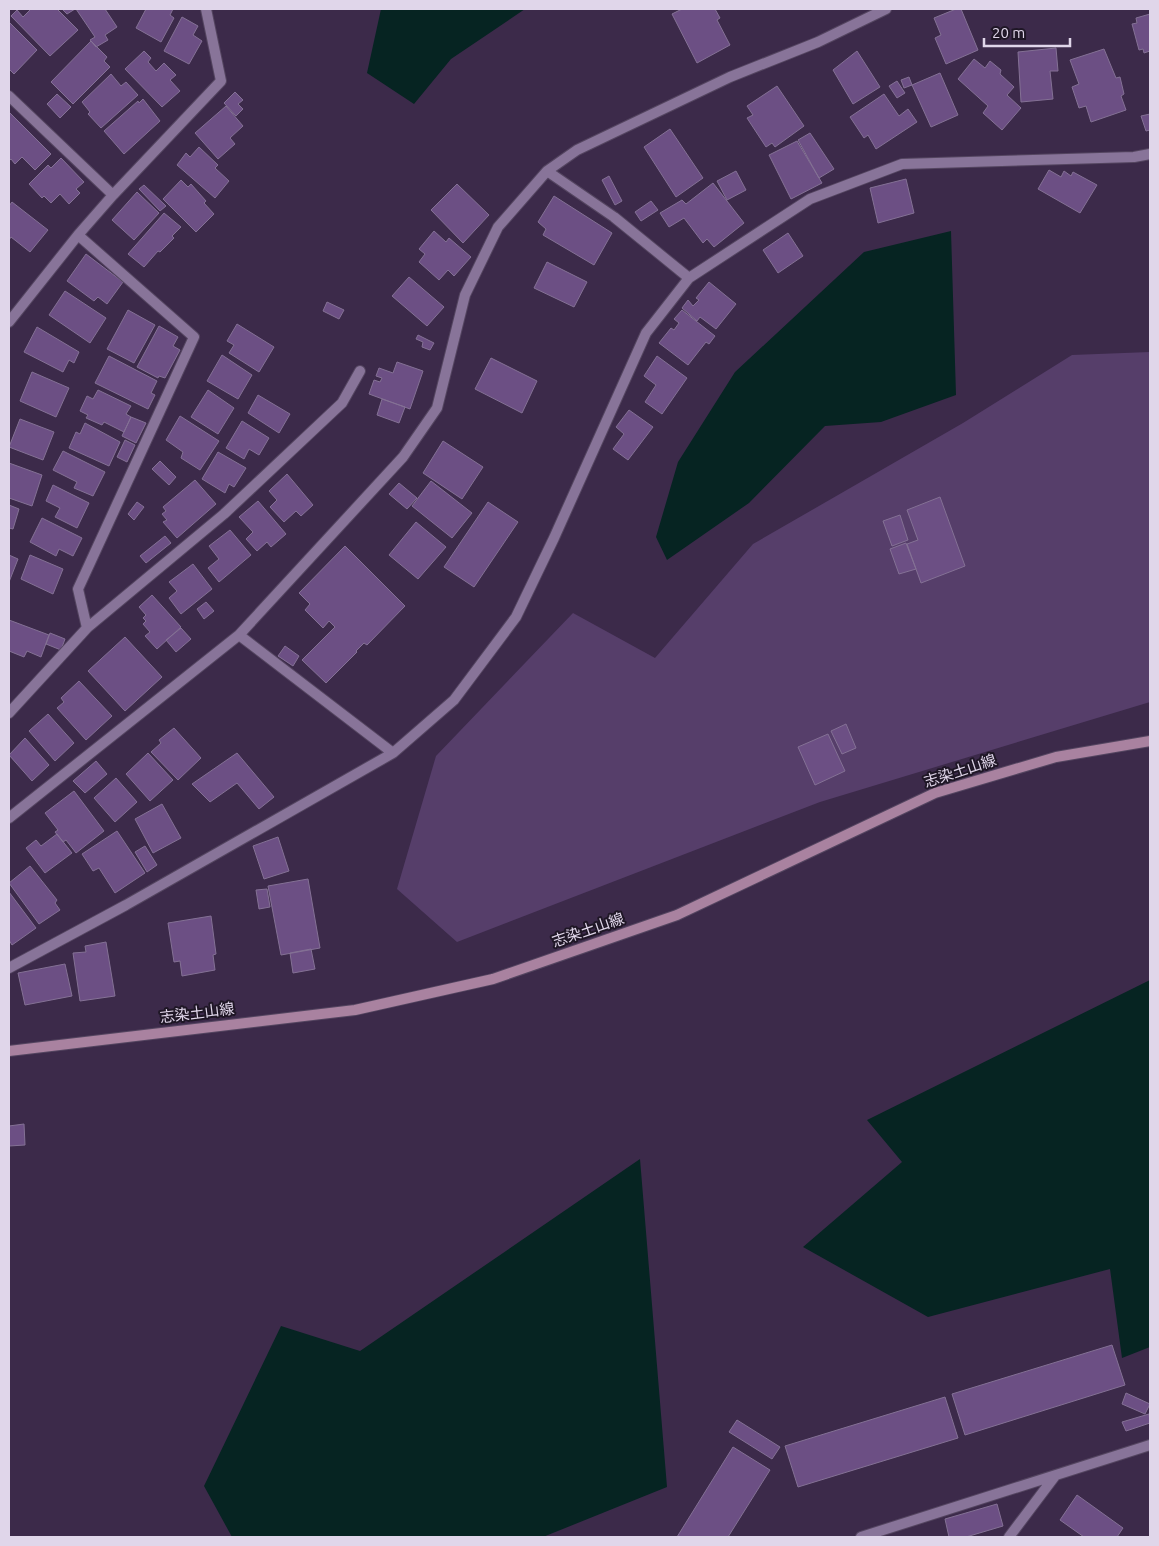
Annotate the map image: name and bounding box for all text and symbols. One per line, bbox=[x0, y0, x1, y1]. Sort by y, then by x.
scale bar bbox=[984, 15, 1070, 47]
text: 20 m bbox=[992, 24, 1025, 41]
street label: 志染土山線 bbox=[922, 751, 998, 790]
street label: 志染土山線 bbox=[550, 909, 626, 950]
street label: 志染土山線 bbox=[159, 999, 235, 1026]

